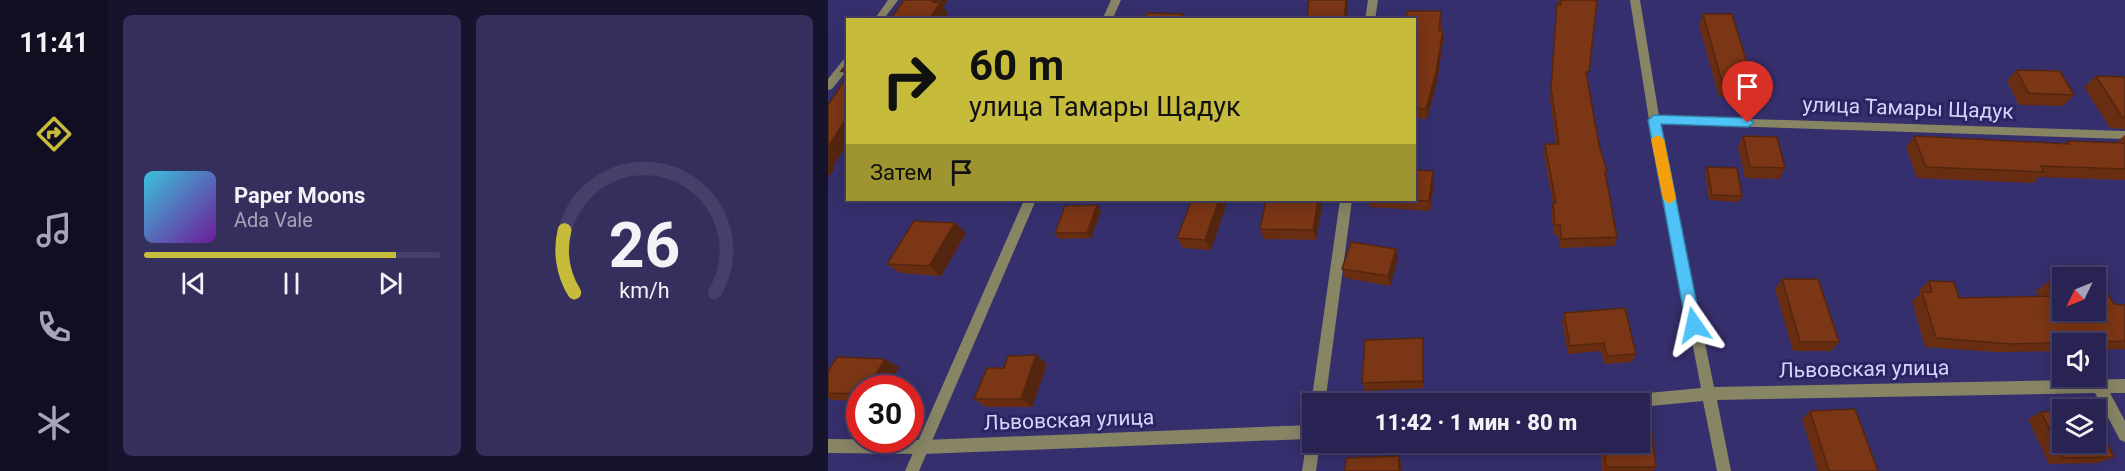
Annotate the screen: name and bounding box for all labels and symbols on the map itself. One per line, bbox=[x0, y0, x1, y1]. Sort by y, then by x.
pin bbox=[1722, 61, 1773, 123]
street label: улица Тамары Щадук bbox=[1802, 92, 2015, 124]
north arrow bbox=[2052, 267, 2106, 321]
position arrow bbox=[1662, 293, 1726, 357]
street label: Львовская улица bbox=[1779, 356, 1949, 382]
speed limit sign: 30 bbox=[846, 375, 924, 453]
street label: Львовская улица bbox=[983, 405, 1155, 435]

